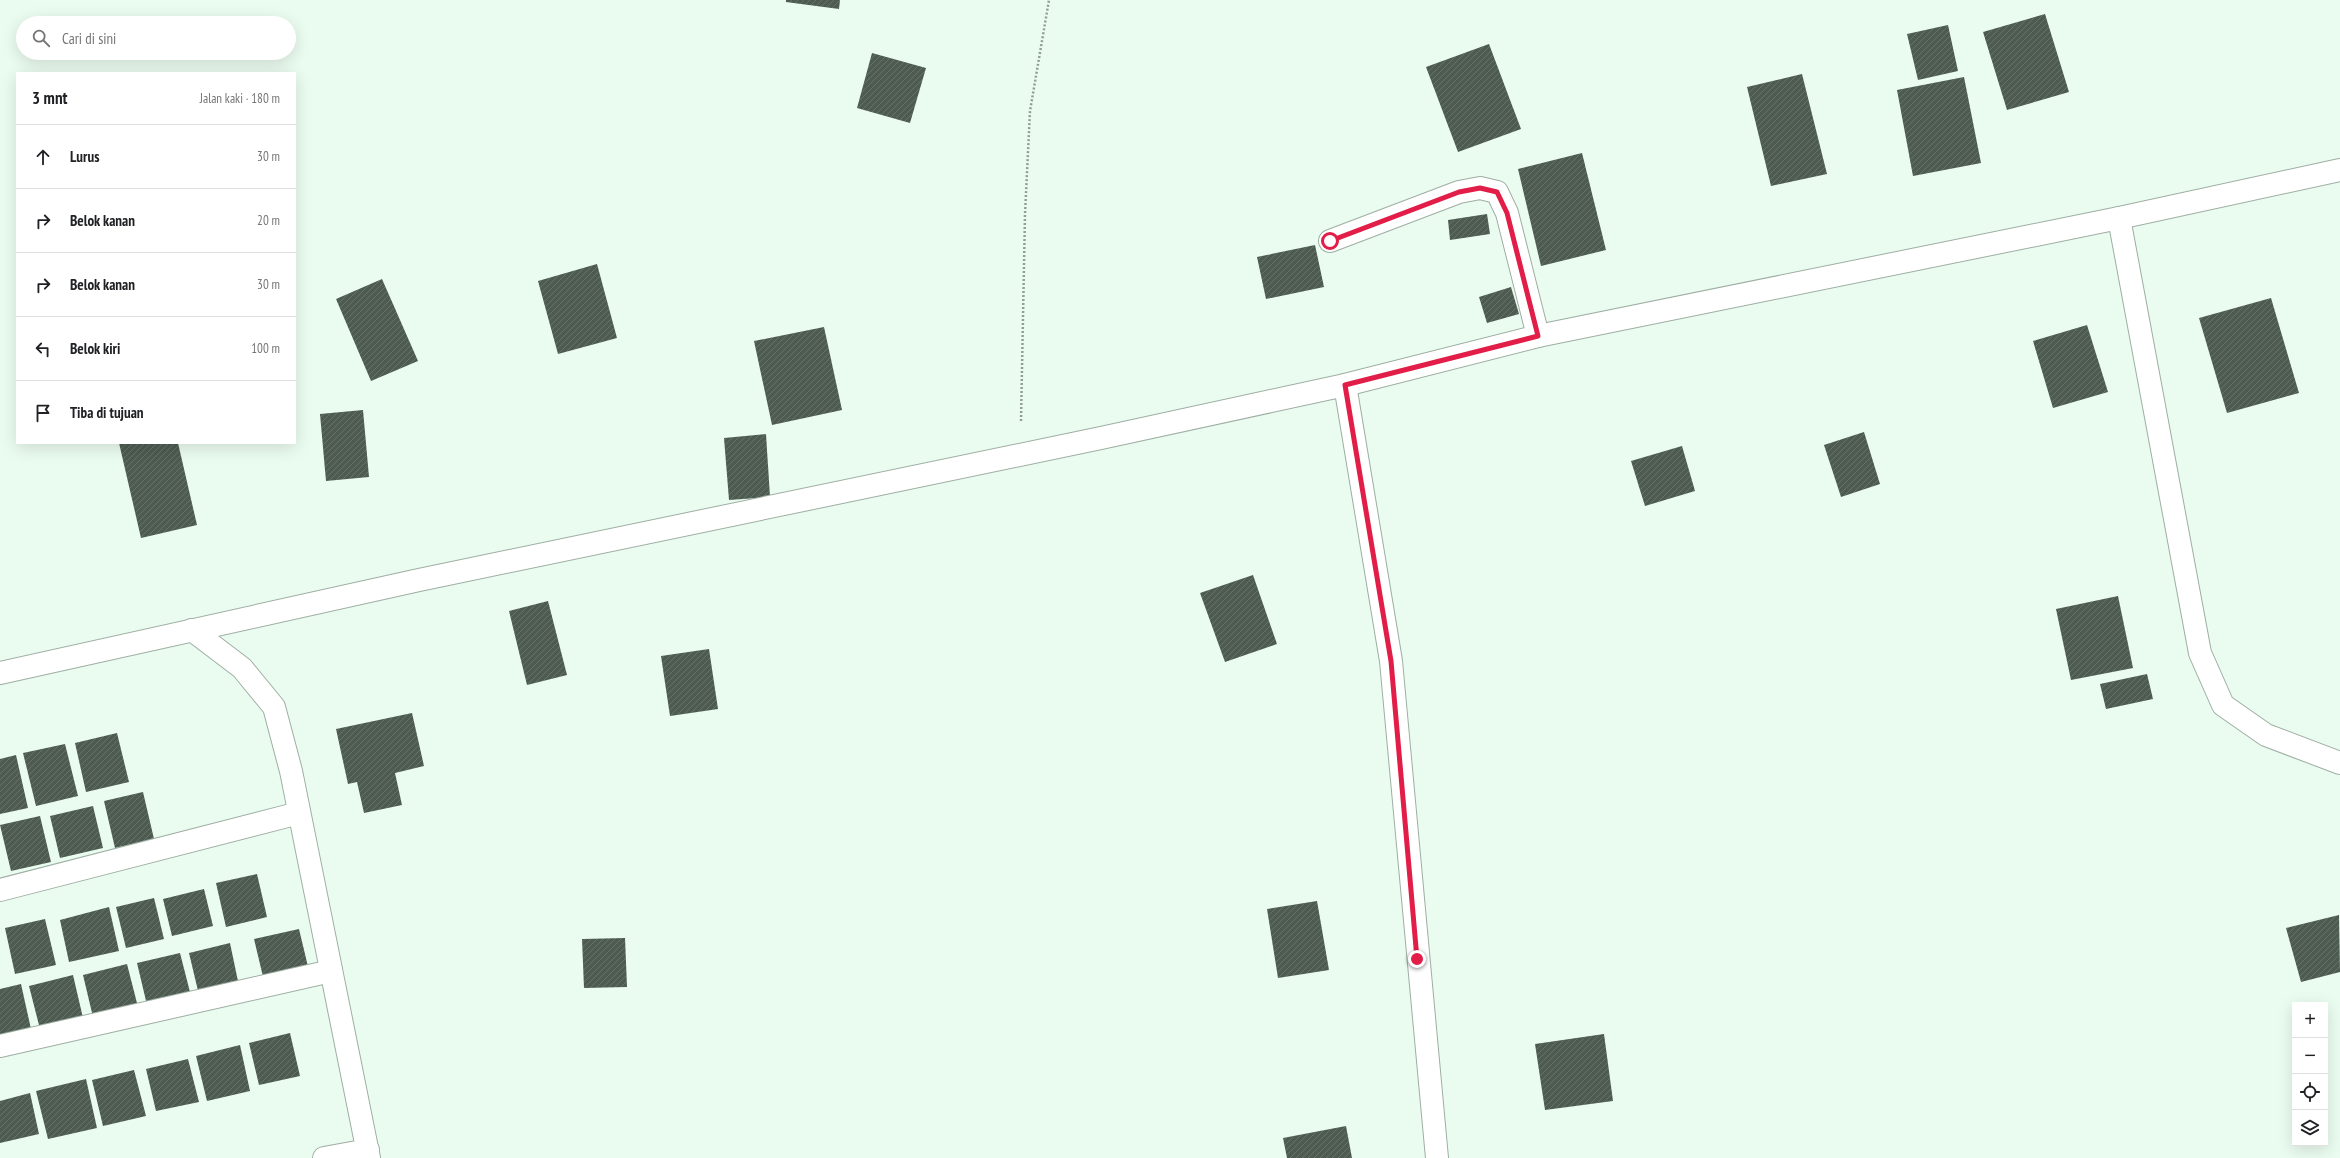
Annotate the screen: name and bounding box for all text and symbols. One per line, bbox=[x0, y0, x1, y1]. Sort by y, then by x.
search box bbox=[16, 16, 296, 60]
icon: search bbox=[30, 27, 52, 49]
text: Cari di sini bbox=[62, 29, 116, 48]
text: 3 mnt bbox=[32, 87, 67, 109]
text: Jalan kaki · 180 m bbox=[200, 90, 280, 107]
icon: ahead bbox=[32, 146, 54, 168]
text: Lurus bbox=[70, 147, 99, 166]
text: 30 m bbox=[257, 148, 280, 165]
icon: right bbox=[32, 210, 54, 232]
text: Belok kanan bbox=[70, 211, 135, 230]
text: 20 m bbox=[257, 212, 280, 229]
route start bbox=[1321, 232, 1339, 250]
icon: right bbox=[32, 274, 54, 296]
text: Belok kanan bbox=[70, 275, 135, 294]
text: 30 m bbox=[257, 276, 280, 293]
icon: left bbox=[32, 338, 54, 360]
text: Belok kiri bbox=[70, 339, 120, 358]
text: 100 m bbox=[251, 340, 280, 357]
icon: arrive bbox=[32, 402, 54, 424]
text: Tiba di tujuan bbox=[70, 403, 144, 422]
route end bbox=[1408, 950, 1426, 968]
map controls bbox=[2292, 1002, 2328, 1146]
button: + bbox=[2292, 1002, 2328, 1038]
button: − bbox=[2292, 1038, 2328, 1074]
button: locate bbox=[2292, 1074, 2328, 1110]
button: layers bbox=[2292, 1110, 2328, 1146]

